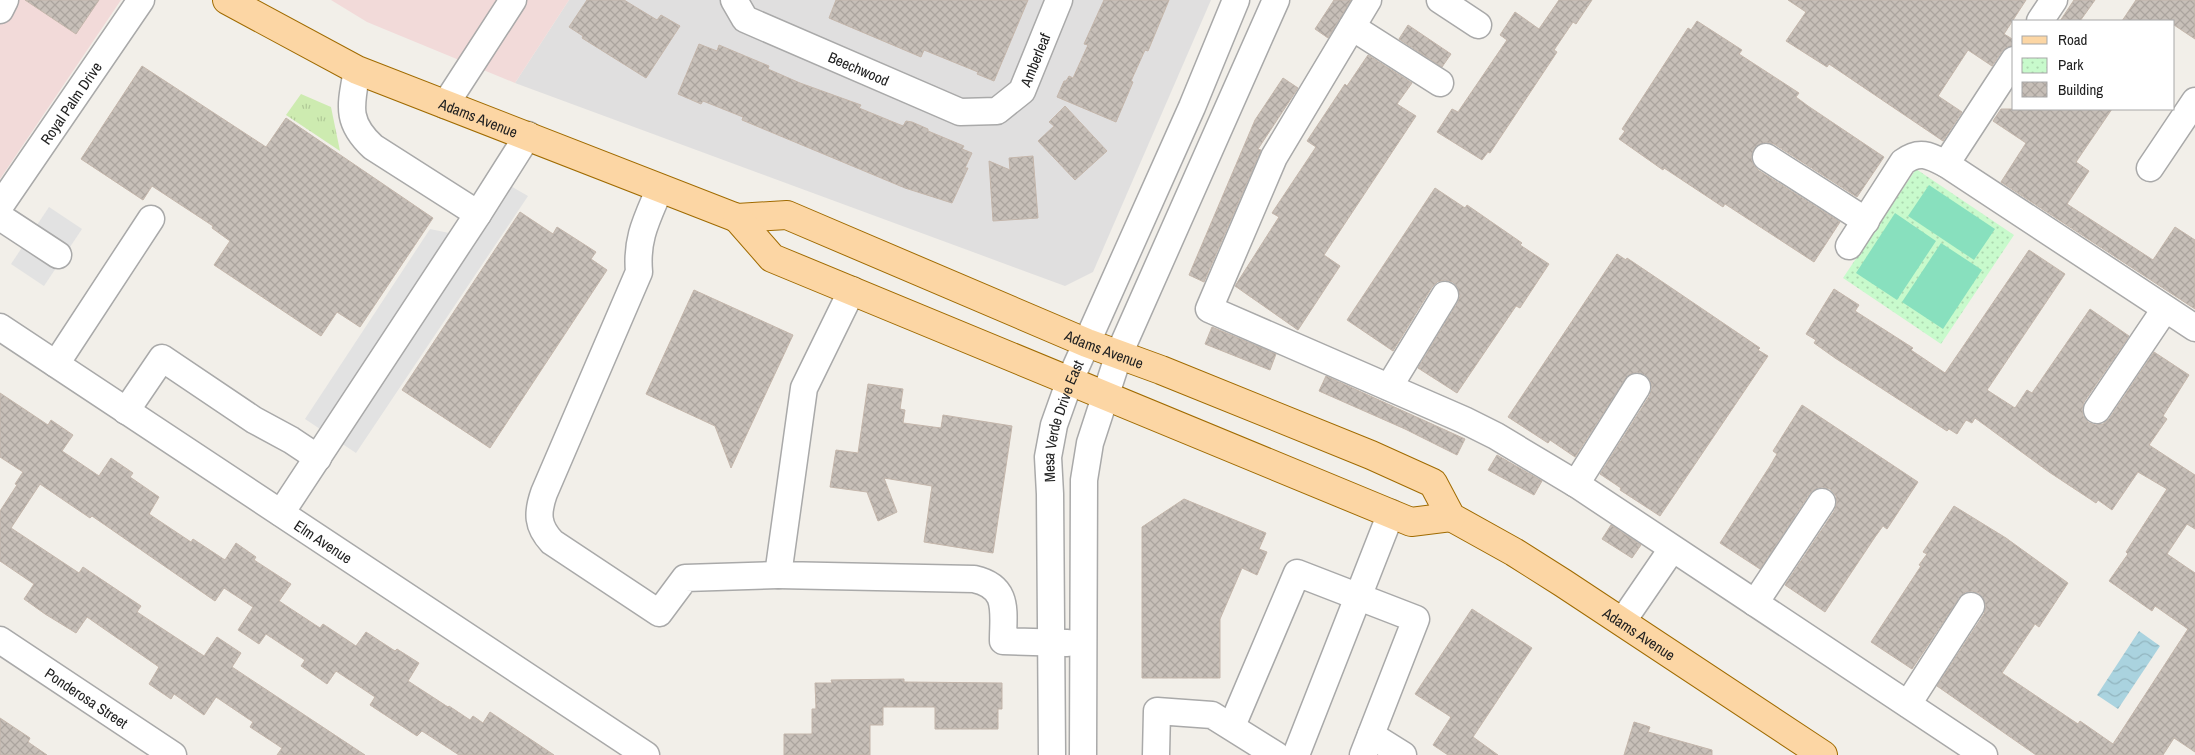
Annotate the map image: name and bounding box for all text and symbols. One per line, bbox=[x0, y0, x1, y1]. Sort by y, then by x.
legend bbox=[2012, 20, 2175, 110]
street label: Amberleaf bbox=[1014, 29, 1055, 91]
text: Road bbox=[2058, 29, 2087, 50]
street label: Beechwood bbox=[825, 46, 893, 91]
text: Park bbox=[2058, 54, 2084, 75]
street label: Royal Palm Drive bbox=[35, 57, 106, 148]
text: Building bbox=[2058, 79, 2103, 100]
street label: Adams Avenue bbox=[435, 92, 521, 142]
street label: Adams Avenue bbox=[1061, 324, 1147, 373]
street label: Mesa Verde Drive East bbox=[1037, 356, 1088, 483]
street label: Elm Avenue bbox=[290, 514, 357, 568]
street label: Adams Avenue bbox=[1598, 601, 1680, 665]
street label: Ponderosa Street bbox=[41, 662, 133, 733]

